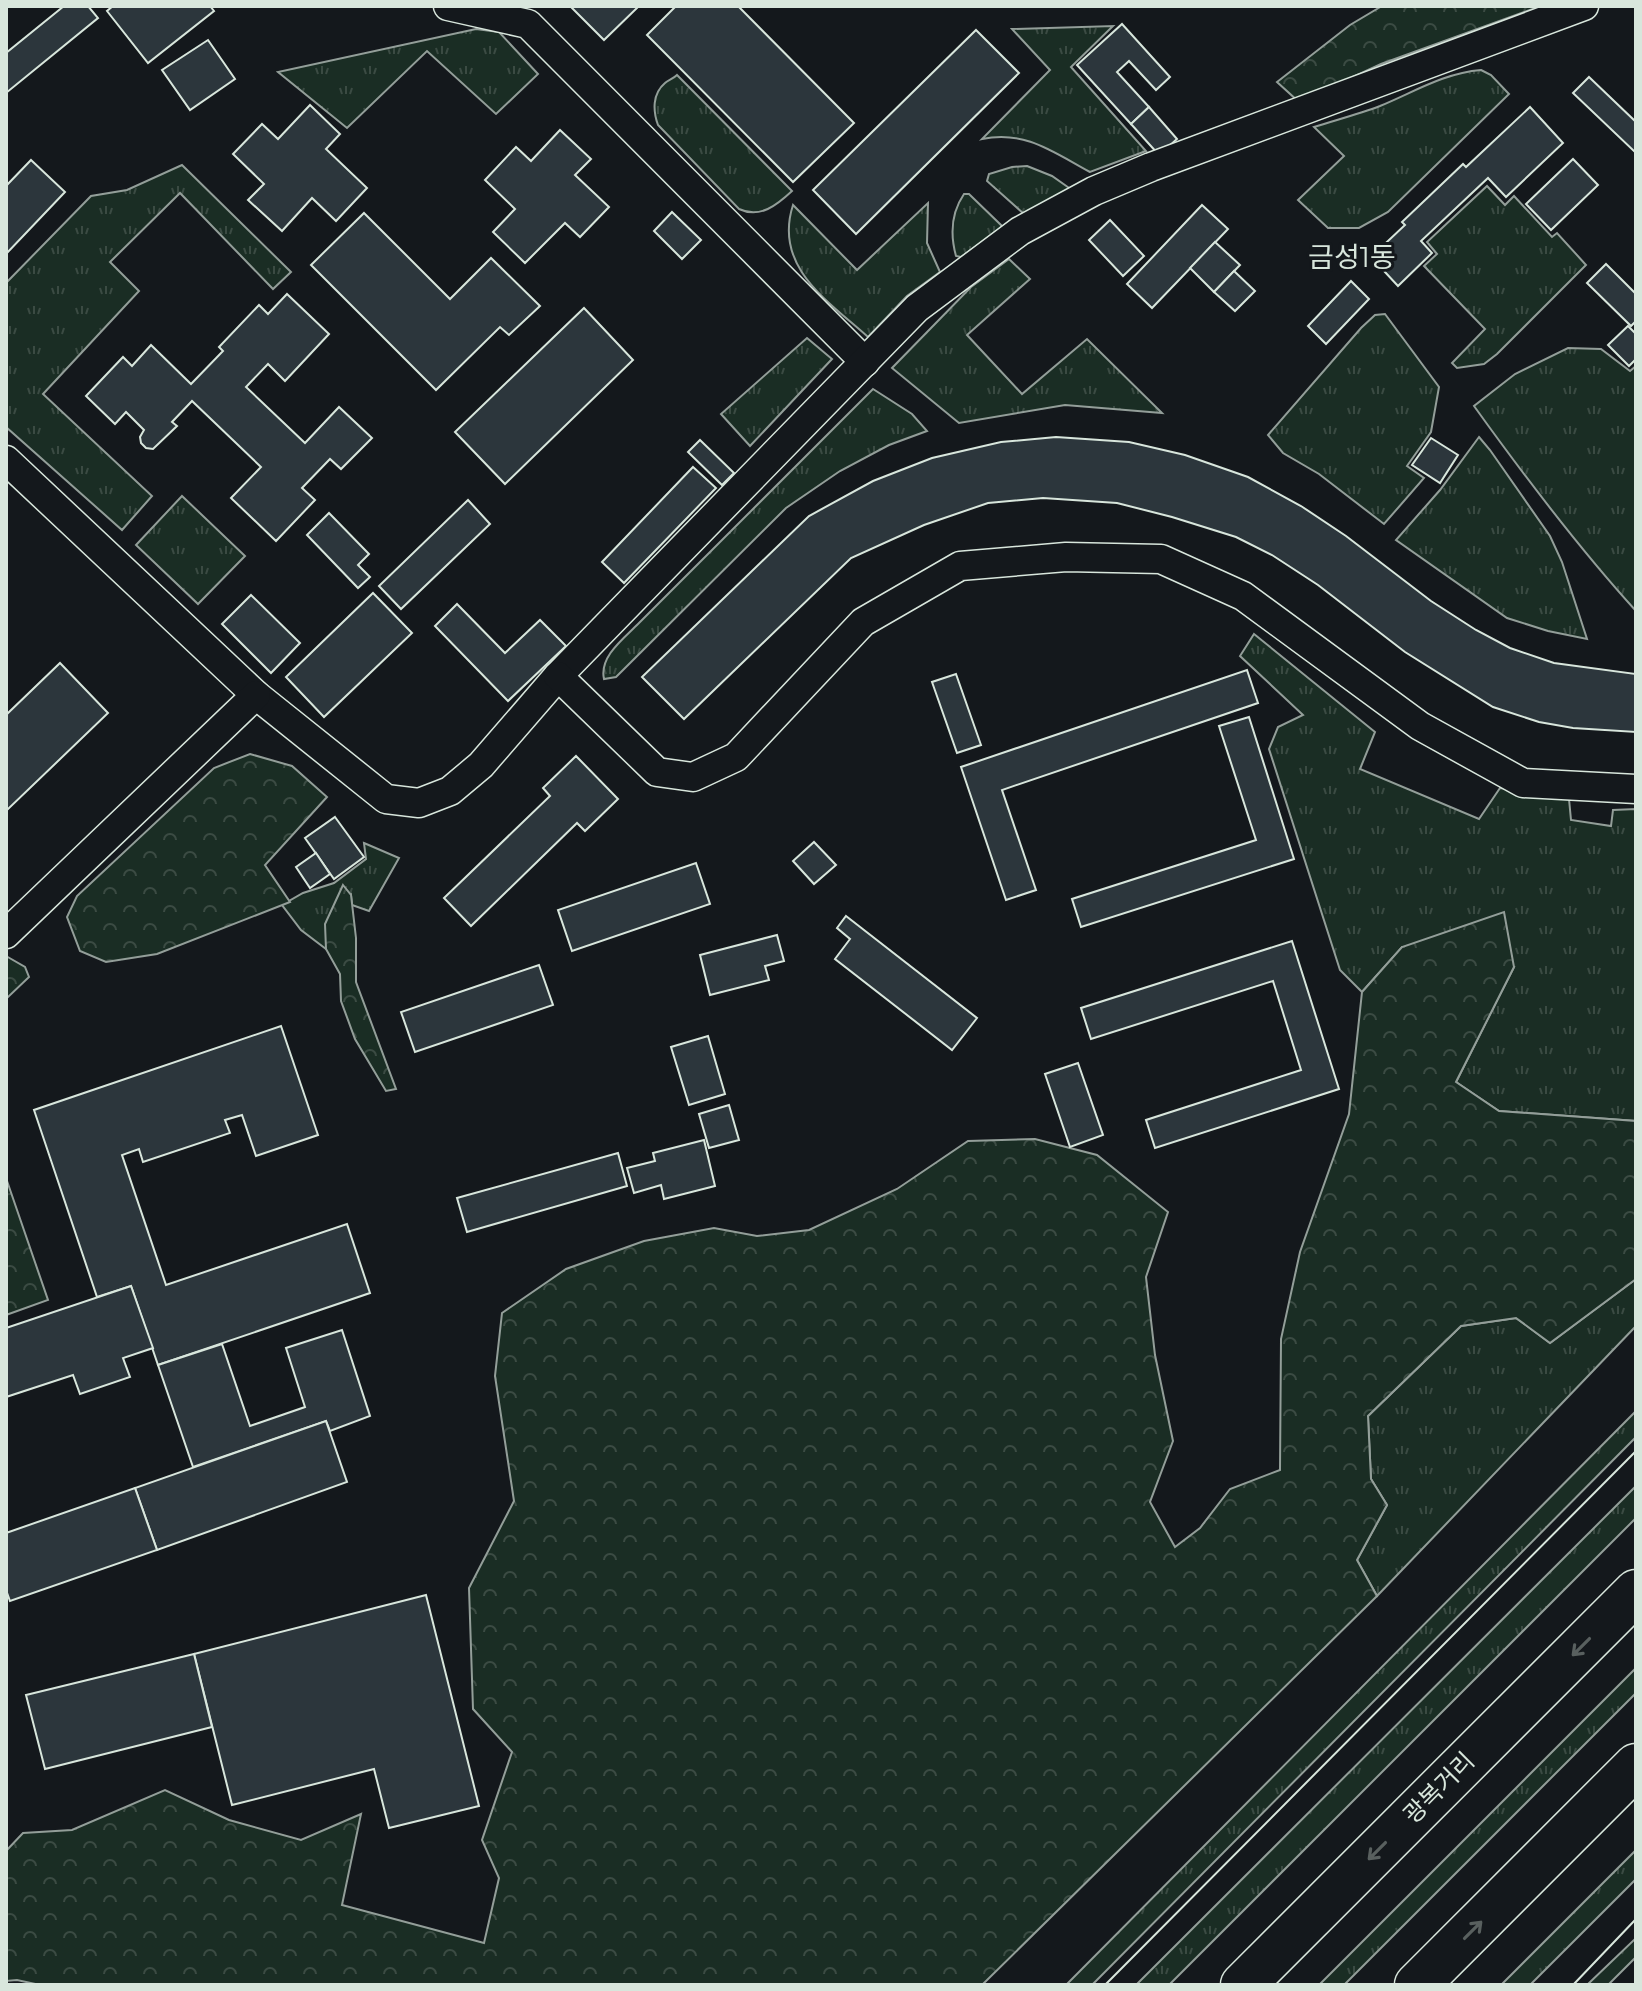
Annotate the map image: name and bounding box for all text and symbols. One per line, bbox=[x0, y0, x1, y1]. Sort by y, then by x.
district label: 금성1동 bbox=[1308, 240, 1396, 274]
one-way arrow bbox=[1572, 1637, 1591, 1656]
street label: 광복거리 bbox=[1397, 1746, 1480, 1829]
one-way arrow bbox=[1368, 1841, 1387, 1860]
one-way arrow bbox=[1463, 1920, 1482, 1940]

